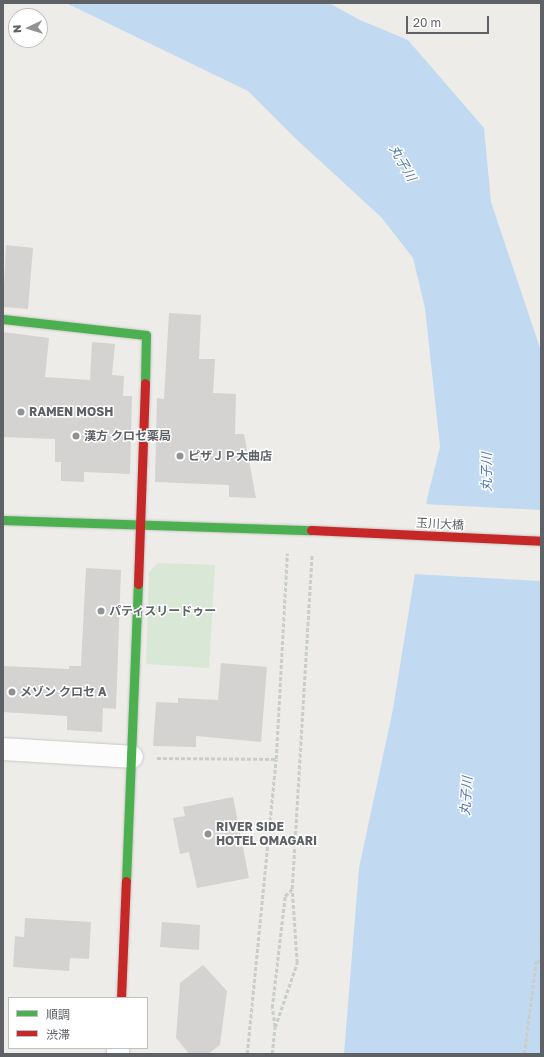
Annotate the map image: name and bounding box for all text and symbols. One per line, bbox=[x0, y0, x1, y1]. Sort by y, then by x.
north arrow bbox=[8, 8, 48, 48]
scale bar bbox=[408, 8, 491, 34]
text: 20 m bbox=[413, 15, 441, 30]
text: N bbox=[10, 24, 23, 33]
water label: 丸子川 bbox=[386, 142, 420, 184]
place label: RAMEN MOSH bbox=[29, 405, 113, 419]
marker: RAMEN MOSH bbox=[16, 407, 26, 417]
place label: 漢方 クロセ薬局 bbox=[84, 429, 171, 443]
marker: 漢方 クロセ薬局 bbox=[71, 431, 81, 441]
place label: ピザＪＰ大曲店 bbox=[188, 449, 272, 463]
marker: ピザＪＰ大曲店 bbox=[175, 451, 185, 461]
water label: 丸子川 bbox=[478, 453, 494, 491]
street label: 玉川大橋 bbox=[416, 516, 464, 532]
place label: パティスリードゥー bbox=[109, 604, 217, 618]
marker: パティスリードゥー bbox=[96, 606, 106, 616]
place label: メゾン クロセ A bbox=[20, 685, 107, 699]
marker: メゾン クロセ A bbox=[7, 687, 17, 697]
water label: 丸子川 bbox=[457, 776, 475, 816]
place label: RIVER SIDE HOTEL OMAGARI bbox=[216, 820, 317, 848]
marker: RIVER SIDE HOTEL OMAGARI bbox=[203, 829, 213, 839]
legend bbox=[8, 997, 148, 1049]
text: 順調 bbox=[46, 1007, 70, 1022]
text: 渋滞 bbox=[46, 1027, 70, 1042]

